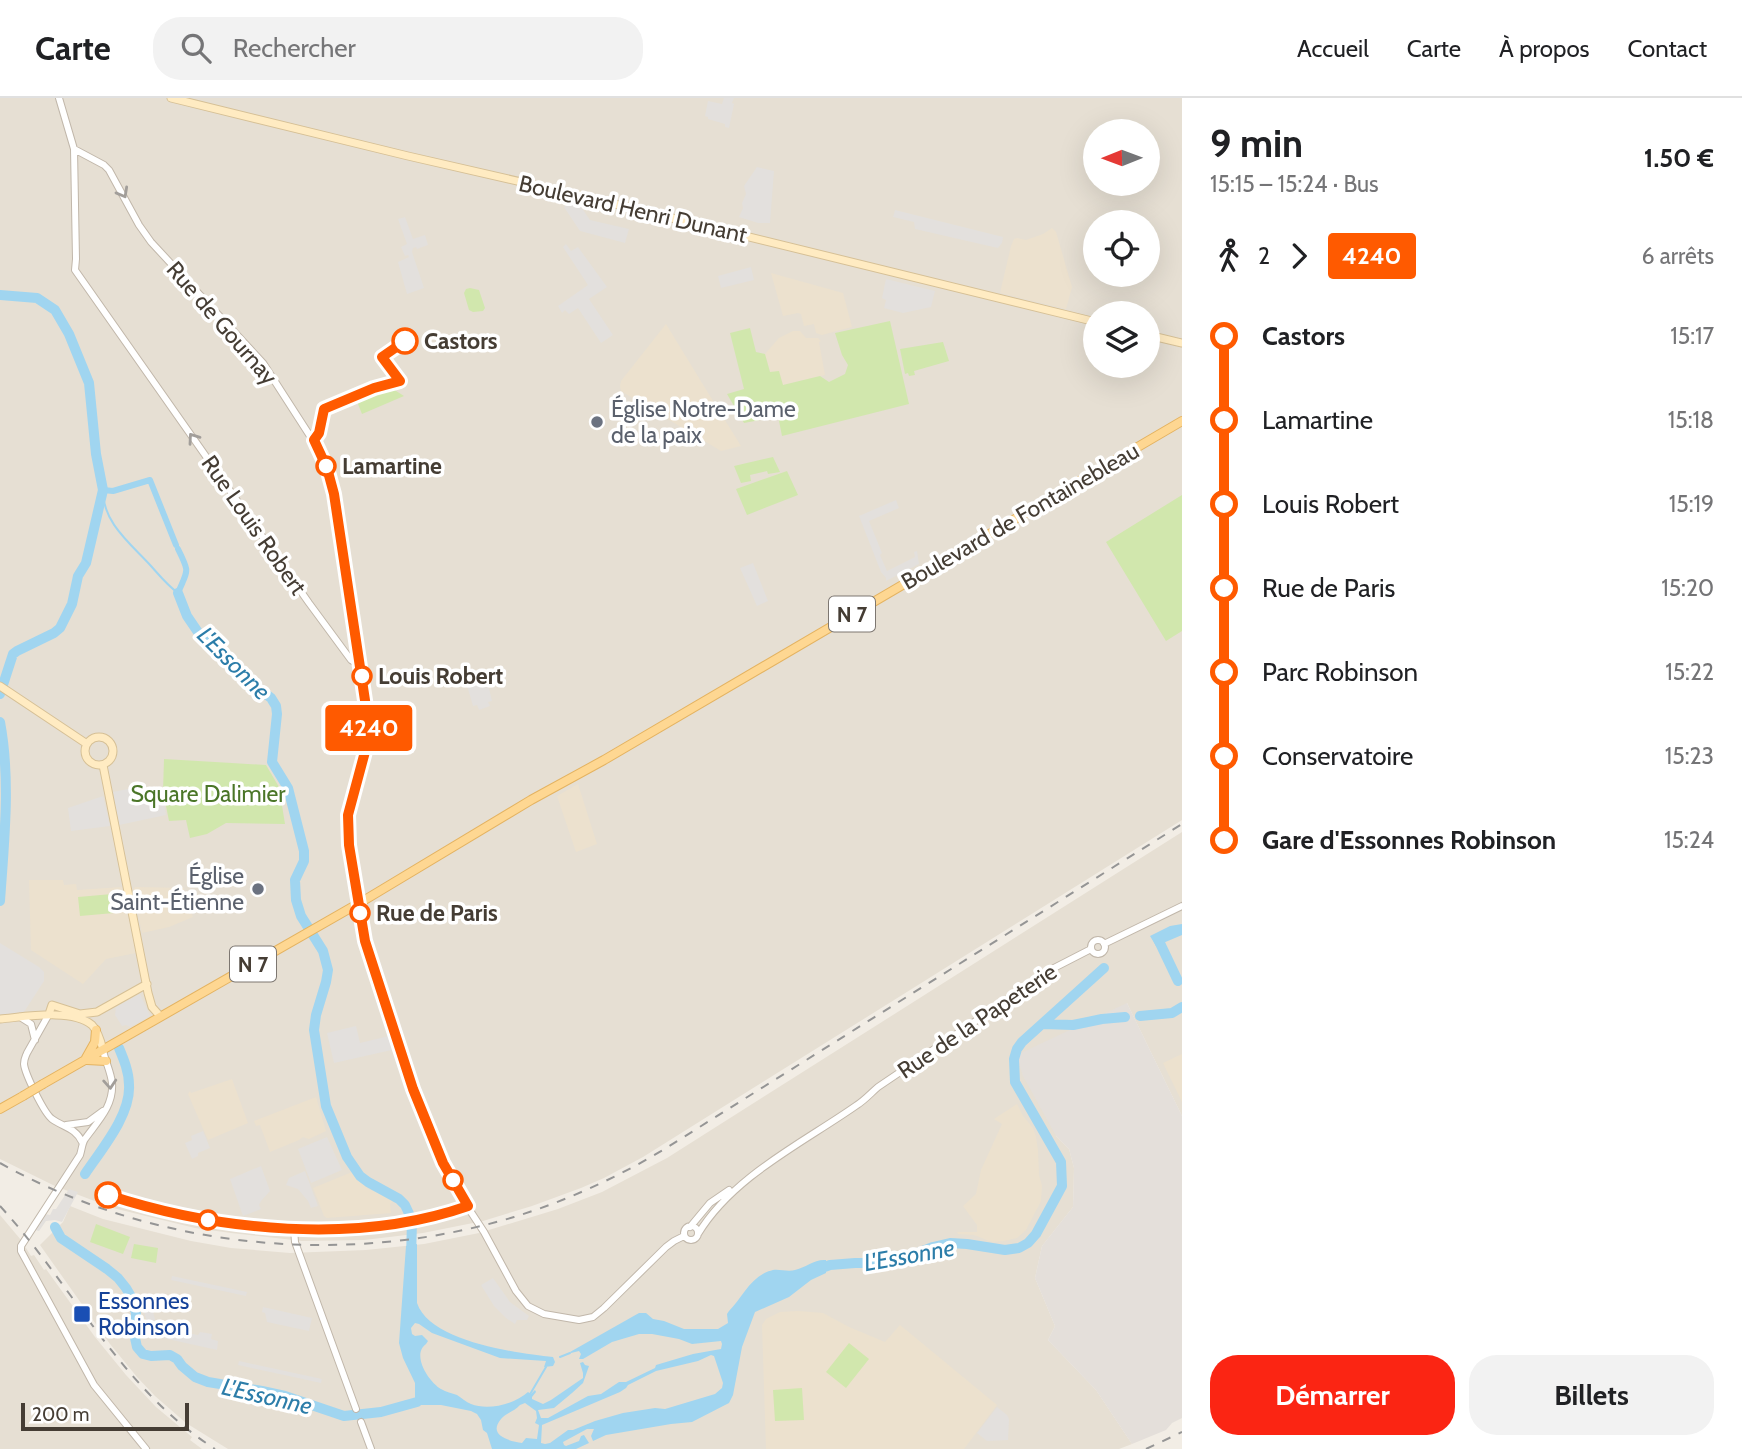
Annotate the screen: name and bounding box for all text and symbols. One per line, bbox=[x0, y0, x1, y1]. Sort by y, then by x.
search box bbox=[153, 17, 643, 80]
text: Carte bbox=[35, 28, 111, 68]
icon: search bbox=[177, 29, 215, 67]
text: Rechercher bbox=[233, 32, 356, 64]
text: Accueil bbox=[1297, 34, 1369, 63]
text: Carte bbox=[1407, 34, 1461, 63]
text: À propos bbox=[1499, 34, 1590, 63]
text: Contact bbox=[1628, 34, 1707, 63]
north arrow bbox=[1083, 119, 1160, 196]
map controls bbox=[1083, 119, 1160, 378]
text: 9 min bbox=[1210, 120, 1303, 167]
text: 1.50 € bbox=[1644, 142, 1714, 174]
street label: Boulevard Henri Dunant bbox=[516, 169, 750, 249]
text: 15:15 – 15:24 · Bus bbox=[1210, 170, 1379, 198]
one-way arrow bbox=[115, 186, 128, 199]
button: locate bbox=[1083, 210, 1160, 287]
icon: walk bbox=[1210, 237, 1248, 275]
icon: forward bbox=[1280, 237, 1318, 275]
text: 4240 bbox=[1342, 241, 1402, 270]
text: 2 bbox=[1258, 242, 1270, 270]
text: 6 arrêts bbox=[1641, 242, 1714, 270]
street label: Rue de Gournay bbox=[161, 255, 284, 391]
button: layers bbox=[1083, 301, 1160, 378]
text: Castors bbox=[1262, 320, 1345, 352]
text: 15:17 bbox=[1670, 322, 1714, 350]
place label: Castors bbox=[424, 327, 498, 355]
marker: Castors bbox=[392, 328, 418, 354]
place label: Église Notre-Dame de la paix bbox=[611, 394, 796, 449]
text: Lamartine bbox=[1262, 404, 1373, 436]
text: 15:18 bbox=[1668, 406, 1714, 434]
marker: Église Notre-Dame de la paix bbox=[589, 414, 605, 430]
one-way arrow bbox=[189, 433, 201, 446]
street label: Boulevard de Fontainebleau bbox=[896, 436, 1144, 596]
street label: Rue Louis Robert bbox=[196, 450, 313, 600]
place label: Lamartine bbox=[342, 452, 442, 480]
marker: Lamartine bbox=[316, 456, 336, 476]
text: Louis Robert bbox=[1262, 488, 1399, 520]
text: 15:19 bbox=[1669, 490, 1714, 518]
text: Rue de Paris bbox=[1262, 572, 1395, 604]
text: 15:20 bbox=[1661, 574, 1714, 602]
road number: N 7 bbox=[829, 596, 875, 632]
water label: L'Essonne bbox=[191, 620, 277, 706]
text: Parc Robinson bbox=[1262, 656, 1418, 688]
text: 15:22 bbox=[1665, 658, 1714, 686]
place label: Louis Robert bbox=[378, 662, 503, 690]
marker: Louis Robert bbox=[352, 666, 372, 686]
line badge: 4240 bbox=[320, 705, 418, 751]
text: 4240 bbox=[339, 713, 399, 742]
text: Conservatoire bbox=[1262, 740, 1413, 772]
text: 15:23 bbox=[1665, 742, 1714, 770]
park label: Square Dalimier bbox=[130, 780, 286, 808]
text: Gare d'Essonnes Robinson bbox=[1262, 824, 1556, 856]
text: 15:24 bbox=[1664, 826, 1714, 854]
place label: Église Saint-Étienne bbox=[110, 861, 244, 916]
marker: Église Saint-Étienne bbox=[250, 881, 266, 897]
place label: Rue de Paris bbox=[376, 899, 498, 927]
marker: Rue de Paris bbox=[350, 903, 370, 923]
road number: N 7 bbox=[230, 946, 276, 982]
street label: Rue de la Papeterie bbox=[892, 957, 1062, 1085]
one-way arrow bbox=[102, 1079, 117, 1090]
unlabelled marker bbox=[443, 1170, 463, 1190]
unlabelled marker bbox=[95, 1182, 121, 1208]
unlabelled marker bbox=[198, 1210, 218, 1230]
water label: L'Essonne bbox=[861, 1233, 957, 1277]
place label: Essonnes Robinson bbox=[98, 1287, 190, 1341]
marker: Essonnes Robinson bbox=[72, 1304, 92, 1324]
button: Démarrer bbox=[1210, 1355, 1455, 1435]
button: Billets bbox=[1469, 1355, 1714, 1435]
water label: L'Essonne bbox=[219, 1372, 315, 1420]
scale bar bbox=[21, 1400, 189, 1432]
text: 200 m bbox=[32, 1403, 89, 1426]

